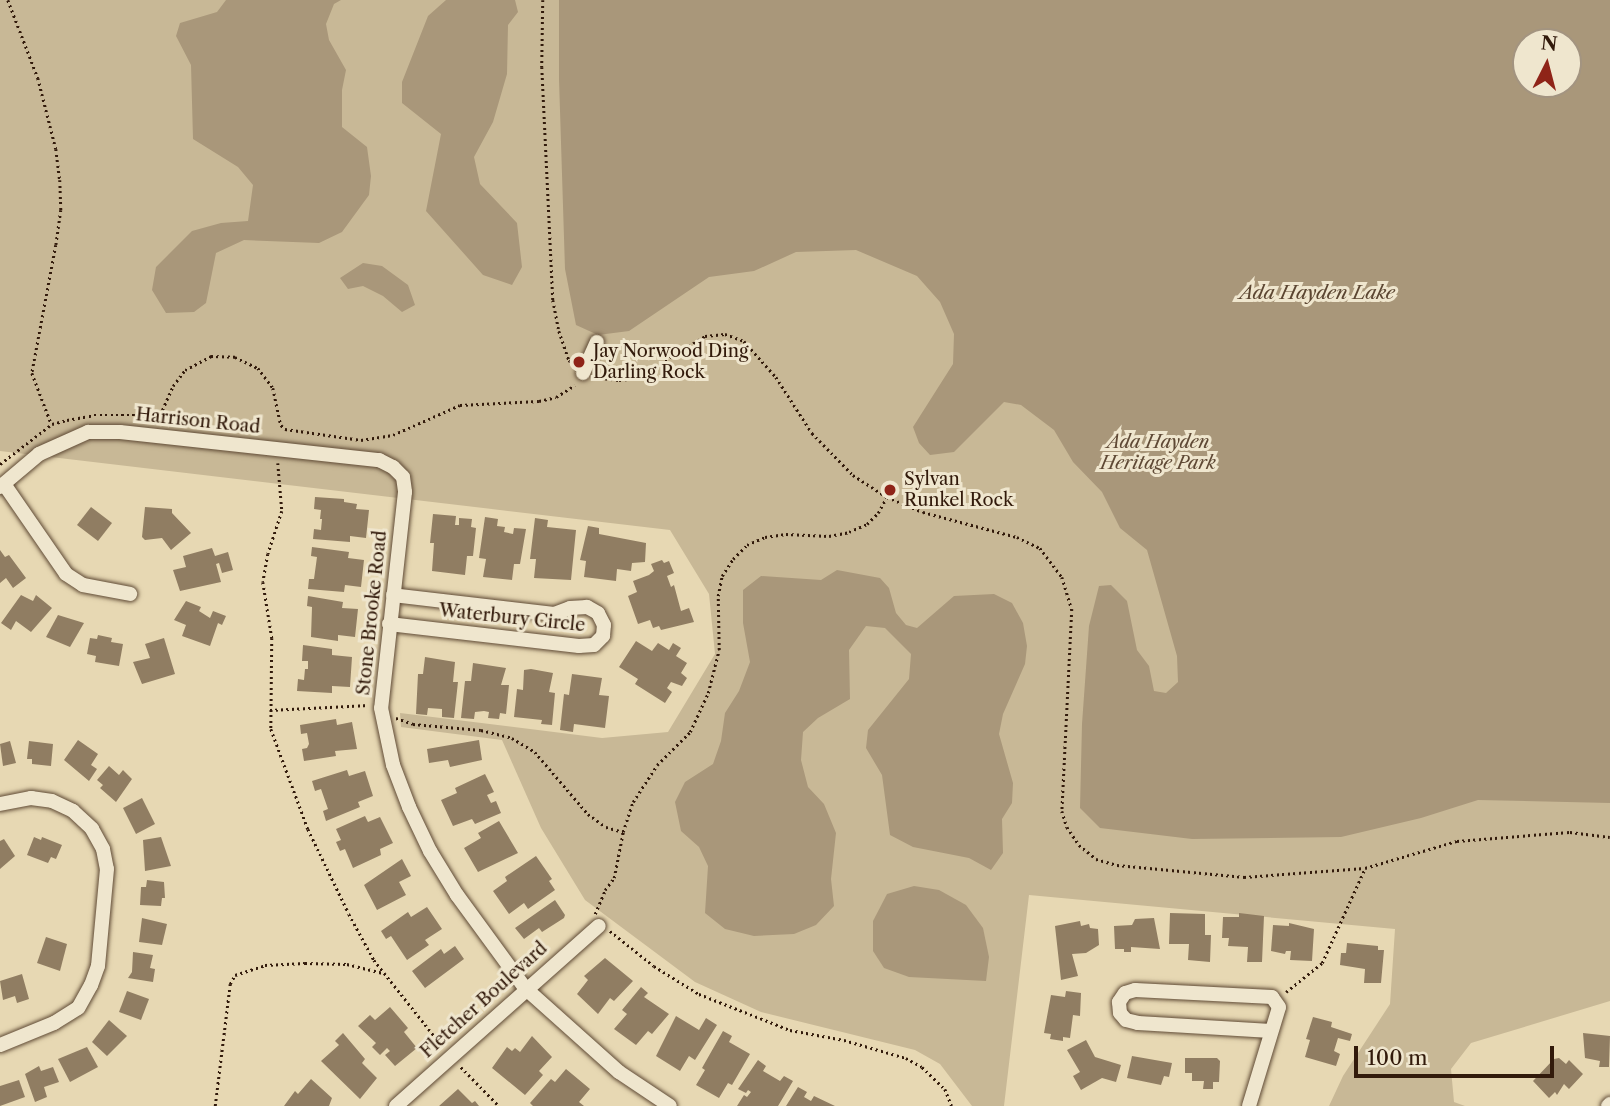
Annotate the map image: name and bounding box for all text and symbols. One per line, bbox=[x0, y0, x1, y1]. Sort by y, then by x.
north arrow bbox=[1512, 28, 1582, 98]
text: N bbox=[1540, 31, 1558, 56]
water label: Ada Hayden Lake bbox=[1239, 282, 1395, 304]
place label: Jay Norwood Ding Darling Rock bbox=[593, 341, 749, 384]
marker: Jay Norwood Ding Darling Rock bbox=[571, 354, 587, 370]
street label: Harrison Road bbox=[135, 404, 261, 438]
park label: Ada Hayden Heritage Park bbox=[1100, 432, 1216, 474]
place label: Sylvan Runkel Rock bbox=[904, 469, 1013, 512]
marker: Sylvan Runkel Rock bbox=[882, 482, 898, 498]
street label: Stone Brooke Road bbox=[353, 530, 391, 696]
street label: Waterbury Circle bbox=[437, 600, 587, 636]
street label: Fletcher Boulevard bbox=[416, 937, 552, 1063]
scale bar bbox=[1358, 1032, 1558, 1076]
text: 100 m bbox=[1367, 1045, 1428, 1070]

